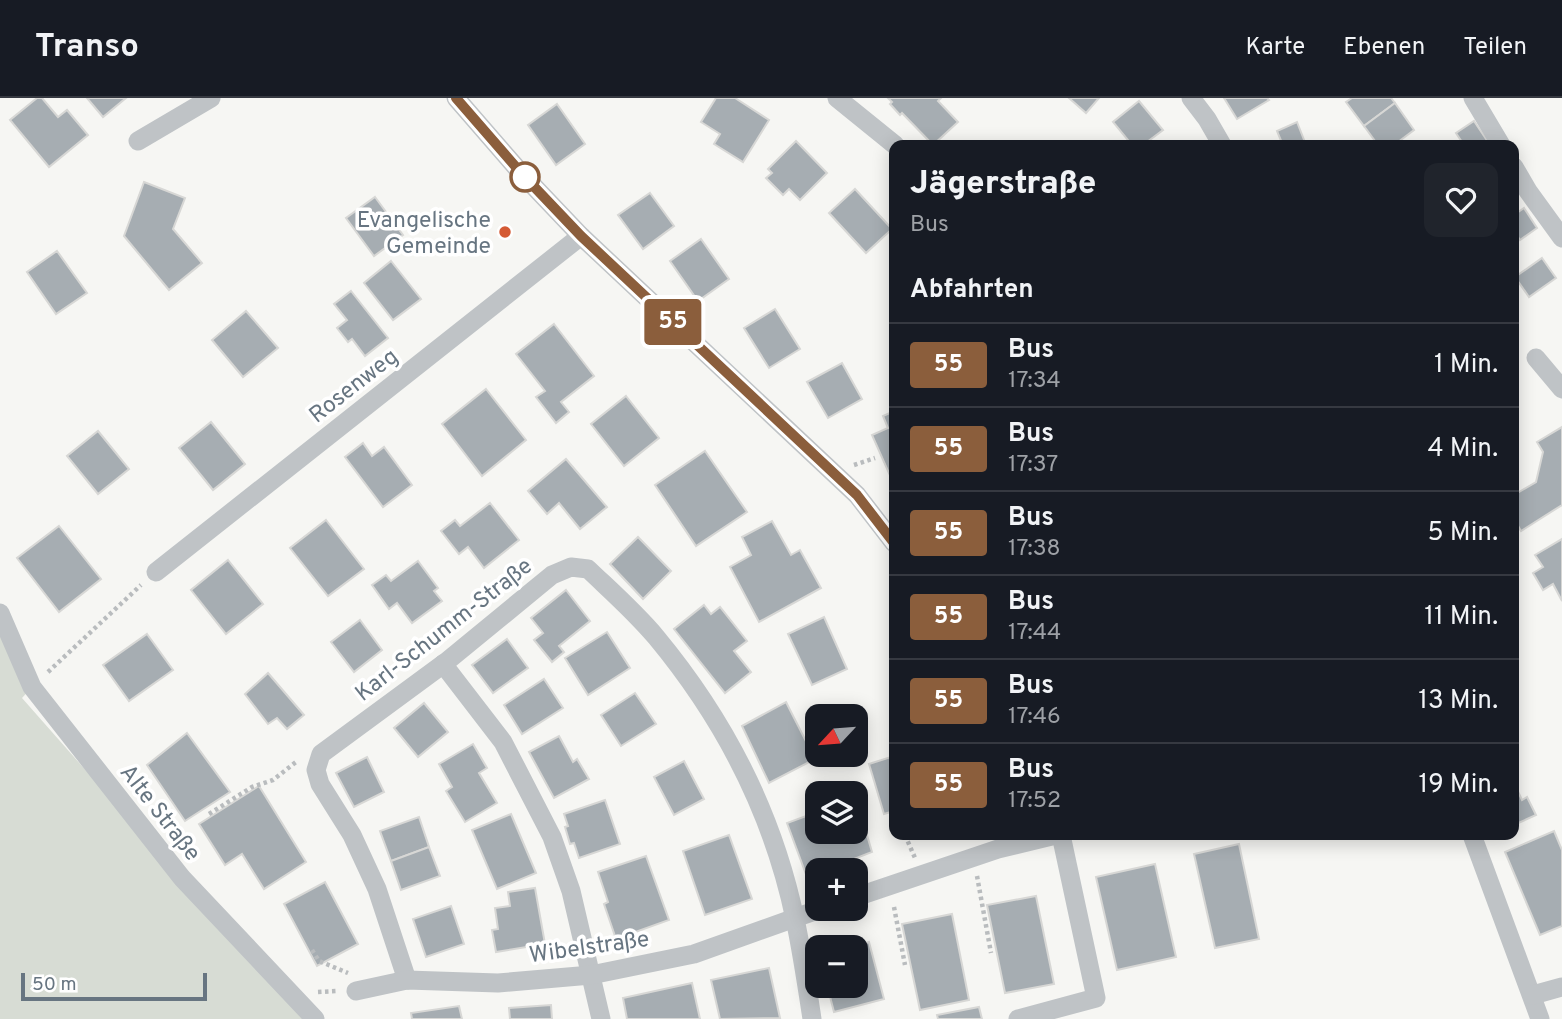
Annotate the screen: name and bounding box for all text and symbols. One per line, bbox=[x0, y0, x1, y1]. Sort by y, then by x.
text: Transo bbox=[35, 27, 139, 69]
text: Karte bbox=[1245, 33, 1305, 63]
text: Ebenen bbox=[1343, 33, 1425, 63]
text: Teilen bbox=[1463, 33, 1527, 63]
unlabelled marker bbox=[510, 162, 540, 192]
button: heart bbox=[1424, 163, 1498, 237]
text: Jägerstraße bbox=[910, 164, 1096, 206]
place label: Evangelische Gemeinde bbox=[357, 207, 491, 262]
text: Bus bbox=[910, 211, 949, 240]
marker: Evangelische Gemeinde bbox=[497, 224, 513, 240]
text: Abfahrten bbox=[910, 274, 1034, 307]
line badge: 55 bbox=[642, 299, 704, 345]
text: 55 bbox=[658, 307, 688, 337]
text: Bus bbox=[1008, 334, 1054, 367]
street label: Rosenweg bbox=[304, 343, 405, 431]
text: 1 Min. bbox=[1434, 349, 1498, 382]
text: 55 bbox=[934, 350, 963, 380]
text: 17:34 bbox=[1008, 367, 1061, 396]
text: Bus bbox=[1008, 418, 1054, 451]
text: 4 Min. bbox=[1428, 433, 1498, 466]
text: 55 bbox=[934, 434, 963, 464]
text: 17:37 bbox=[1008, 451, 1058, 480]
text: Bus bbox=[1008, 502, 1054, 535]
text: 5 Min. bbox=[1428, 517, 1498, 550]
text: 55 bbox=[934, 518, 963, 548]
text: 17:38 bbox=[1008, 535, 1061, 564]
street label: Karl-Schumm-Straße bbox=[350, 553, 539, 709]
text: Bus bbox=[1008, 586, 1054, 619]
text: 11 Min. bbox=[1424, 601, 1498, 634]
text: 55 bbox=[934, 602, 963, 632]
text: 17:44 bbox=[1008, 619, 1061, 648]
text: Bus bbox=[1008, 670, 1054, 703]
text: 13 Min. bbox=[1418, 685, 1498, 718]
text: 55 bbox=[934, 686, 963, 716]
text: 17:46 bbox=[1008, 703, 1061, 732]
north arrow bbox=[805, 704, 868, 766]
map controls bbox=[805, 704, 868, 998]
text: Bus bbox=[1008, 754, 1054, 787]
street label: Alte Straße bbox=[112, 759, 206, 868]
text: 19 Min. bbox=[1418, 769, 1498, 802]
text: 55 bbox=[934, 770, 963, 800]
button: layers bbox=[805, 781, 868, 844]
text: 17:52 bbox=[1008, 787, 1061, 816]
button: + bbox=[805, 858, 868, 921]
street label: Wibelstraße bbox=[527, 926, 651, 971]
button: − bbox=[805, 935, 868, 998]
scale bar bbox=[21, 970, 206, 1002]
text: 50 m bbox=[32, 973, 77, 997]

